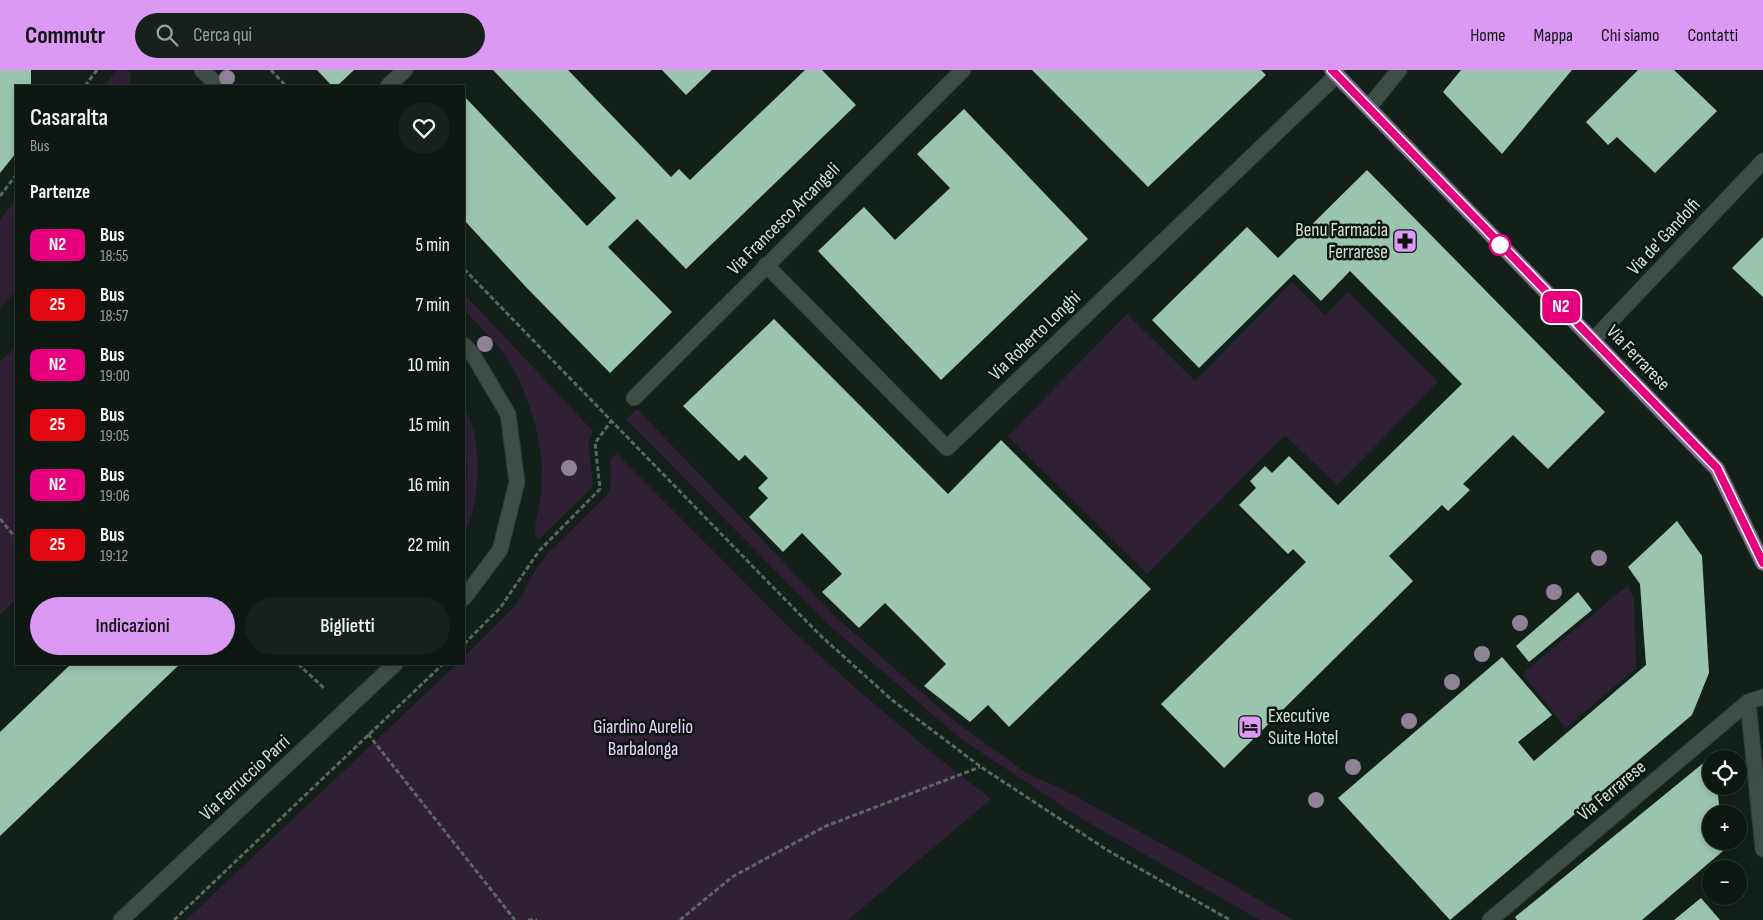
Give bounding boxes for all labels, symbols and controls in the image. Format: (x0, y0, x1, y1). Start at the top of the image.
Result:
search box (135, 13, 485, 58)
text: Commutr (25, 21, 105, 50)
icon: search (153, 21, 181, 49)
text: Cerca qui (193, 24, 252, 47)
text: Home (1470, 25, 1506, 46)
text: Mappa (1534, 25, 1573, 46)
text: Chi siamo (1601, 25, 1659, 46)
text: Contatti (1687, 25, 1738, 46)
button: heart (398, 102, 450, 154)
text: Casaralta (30, 103, 108, 132)
text: Bus (30, 137, 50, 156)
street label: Via Francesco Arcangeli (723, 158, 845, 280)
text: Partenze (30, 181, 90, 204)
street label: Via de' Gandolfi (1623, 194, 1705, 280)
place label: Benu Farmacia Ferrarese (1295, 219, 1388, 264)
text: Bus (100, 224, 125, 247)
pharmacy icon: Benu Farmacia Ferrarese (1392, 228, 1418, 254)
text: N2 (49, 234, 66, 255)
text: 5 min (415, 234, 450, 257)
unlabelled marker (1489, 234, 1511, 256)
text: 18:55 (100, 247, 128, 266)
text: Bus (100, 284, 125, 307)
street label: Via Roberto Longhi (984, 286, 1086, 386)
line badge: N2 (1538, 291, 1584, 323)
text: 25 (50, 294, 65, 315)
text: 7 min (416, 294, 450, 317)
text: N2 (1552, 296, 1570, 317)
text: 18:57 (100, 307, 128, 326)
street label: Via Ferrarese (1601, 320, 1675, 396)
text: Bus (100, 344, 125, 367)
text: N2 (49, 354, 66, 375)
text: 10 min (408, 354, 450, 377)
text: 19:00 (100, 367, 130, 386)
text: Bus (100, 404, 125, 427)
text: 25 (50, 414, 65, 435)
text: 15 min (409, 414, 450, 437)
text: 19:05 (100, 427, 129, 446)
text: Bus (100, 464, 125, 487)
text: N2 (49, 474, 66, 495)
text: 16 min (408, 474, 450, 497)
text: 19:06 (100, 487, 130, 506)
text: Bus (100, 524, 125, 547)
text: 25 (50, 534, 65, 555)
text: 22 min (407, 534, 450, 557)
text: 19:12 (100, 547, 128, 566)
button: Indicazioni (30, 597, 235, 655)
button: Biglietti (245, 597, 450, 655)
place label: Executive Suite Hotel (1268, 705, 1338, 750)
hotel icon: Executive Suite Hotel (1237, 714, 1263, 740)
park label: Giardino Aurelio Barbalonga (593, 716, 693, 761)
street label: Via Ferruccio Parri (195, 730, 295, 826)
map controls (1702, 750, 1747, 905)
button: locate (1702, 750, 1747, 795)
street label: Via Ferrarese (1573, 756, 1651, 826)
button: + (1702, 805, 1747, 850)
button: − (1702, 860, 1747, 905)

